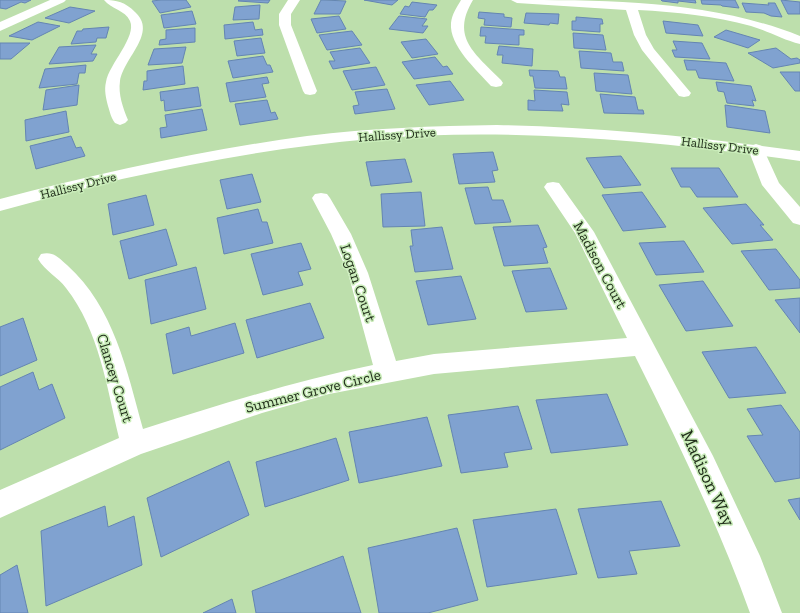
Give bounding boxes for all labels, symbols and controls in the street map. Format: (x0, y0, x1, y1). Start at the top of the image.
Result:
street label: Hallissy Drive (358, 124, 436, 145)
street label: Hallissy Drive (680, 133, 759, 158)
street label: Hallissy Drive (39, 169, 118, 202)
street label: Madison Court (569, 218, 631, 312)
street label: Logan Court (336, 242, 380, 325)
street label: Clancey Court (93, 332, 137, 425)
street label: Summer Grove Circle (243, 365, 383, 417)
street label: Madison Way (676, 426, 740, 530)

